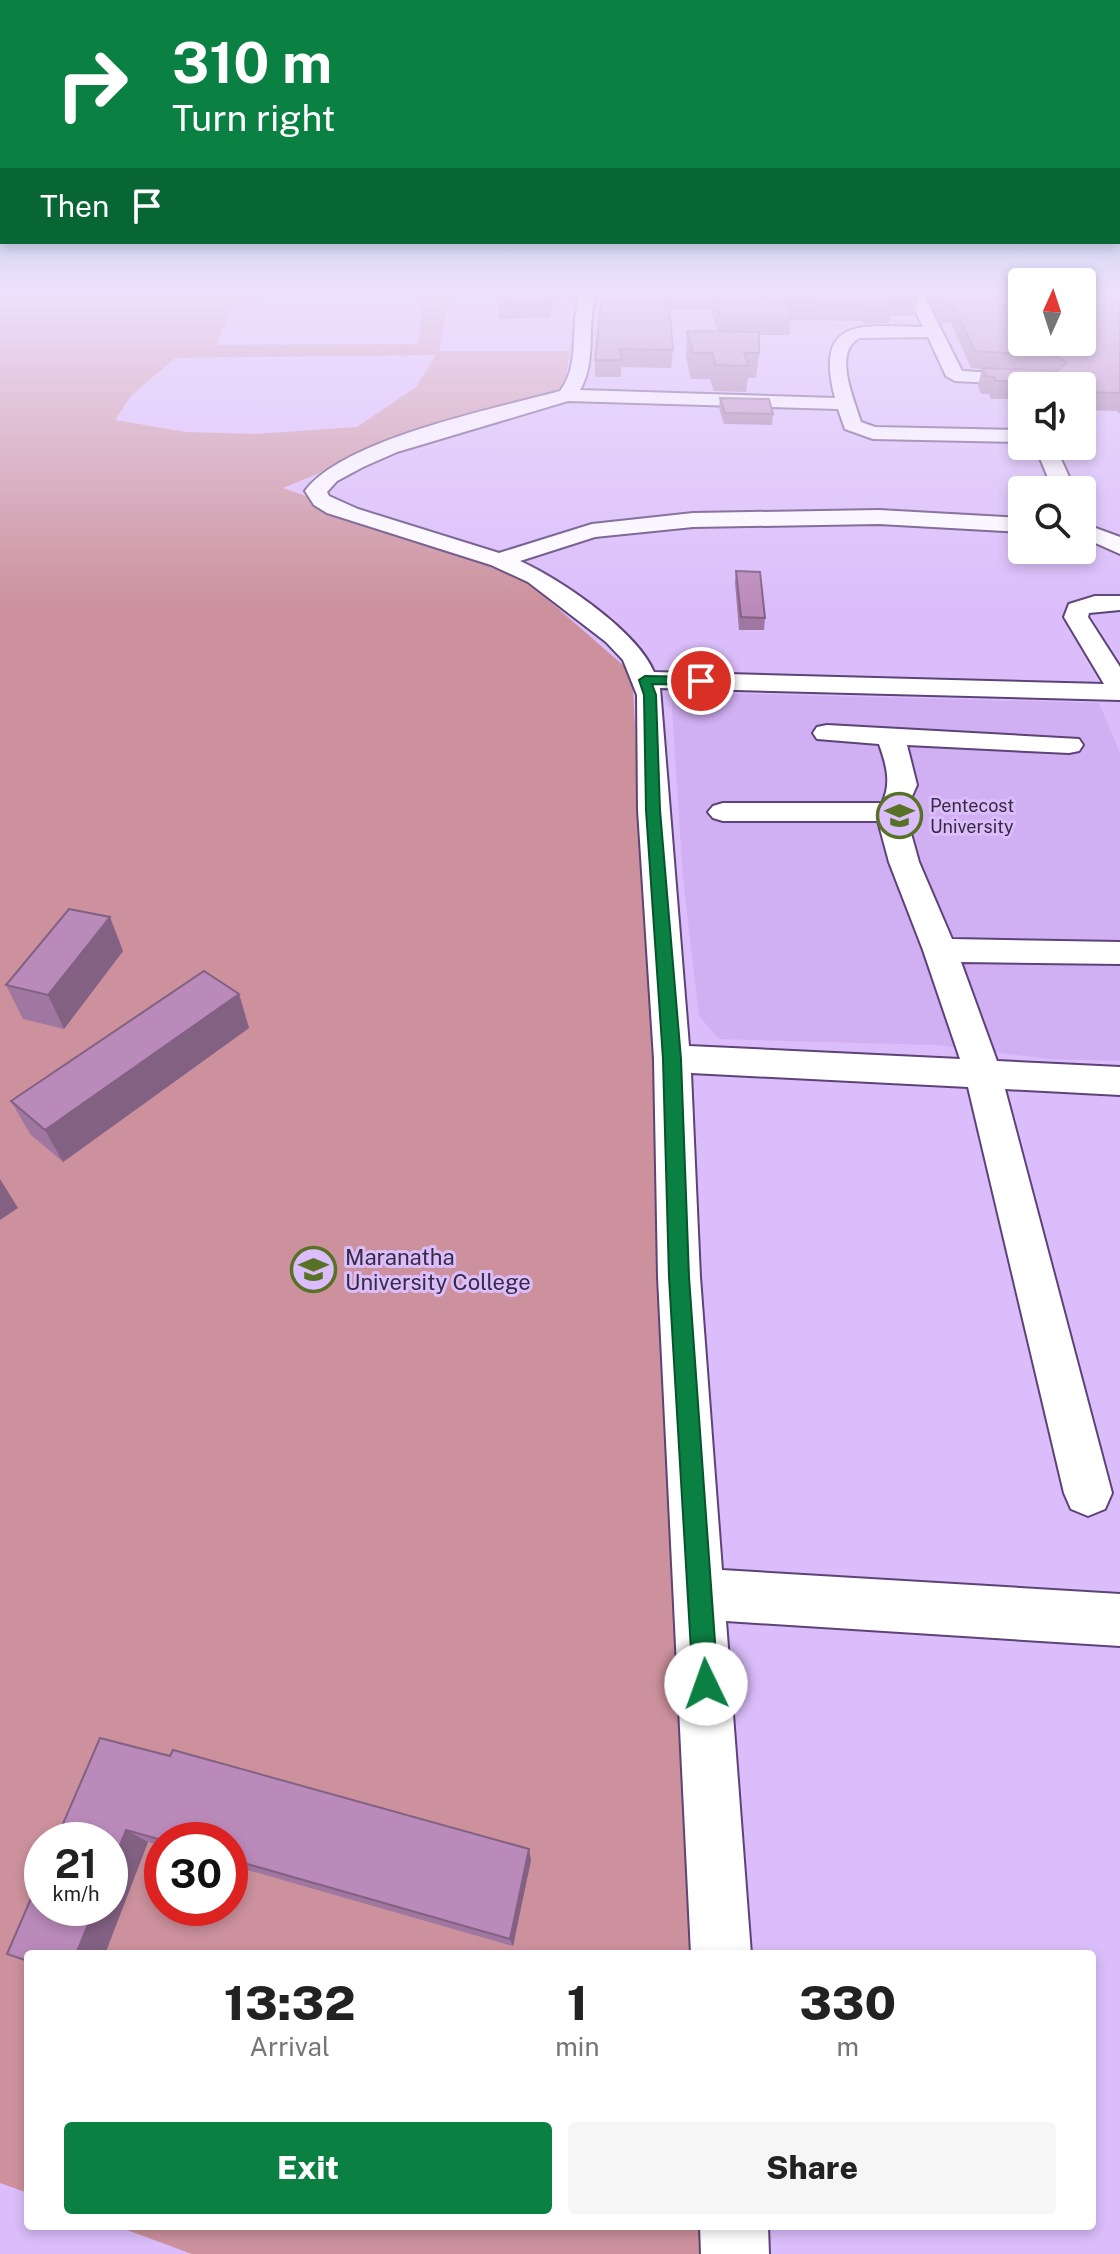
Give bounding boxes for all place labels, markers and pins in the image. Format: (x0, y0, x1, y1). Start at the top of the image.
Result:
pin (667, 647, 735, 715)
school or university icon: Pentecost University (875, 791, 923, 839)
place label: Pentecost University (930, 795, 1014, 837)
place label: Maranatha University College (345, 1244, 531, 1295)
school or university icon: Maranatha University College (290, 1246, 338, 1294)

